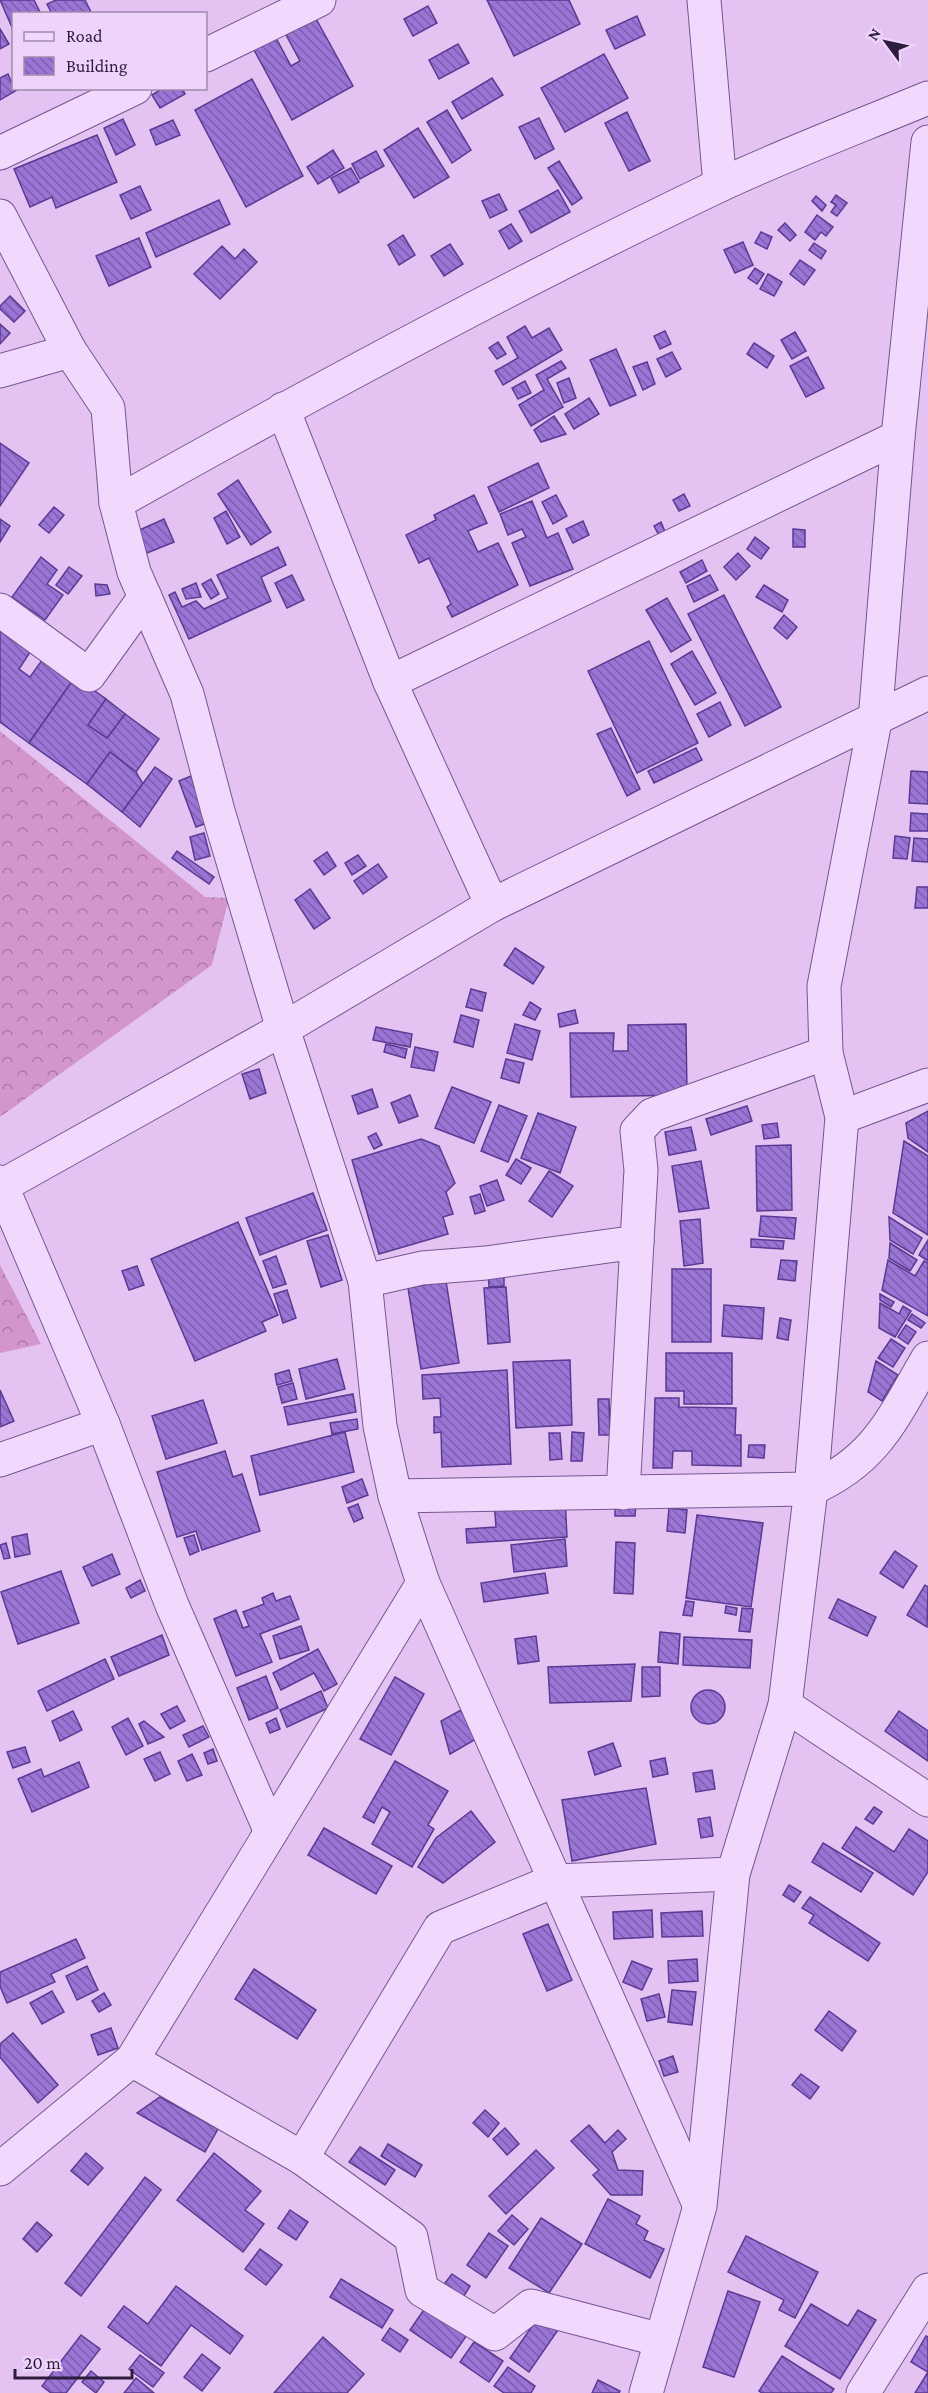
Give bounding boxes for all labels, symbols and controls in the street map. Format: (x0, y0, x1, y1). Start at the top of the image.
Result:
legend (12, 12, 207, 90)
north arrow (856, 12, 916, 72)
text: N (864, 25, 884, 43)
text: Road (66, 26, 103, 46)
text: Building (66, 56, 128, 76)
scale bar (15, 2342, 132, 2380)
text: 20 m (24, 2353, 61, 2373)

